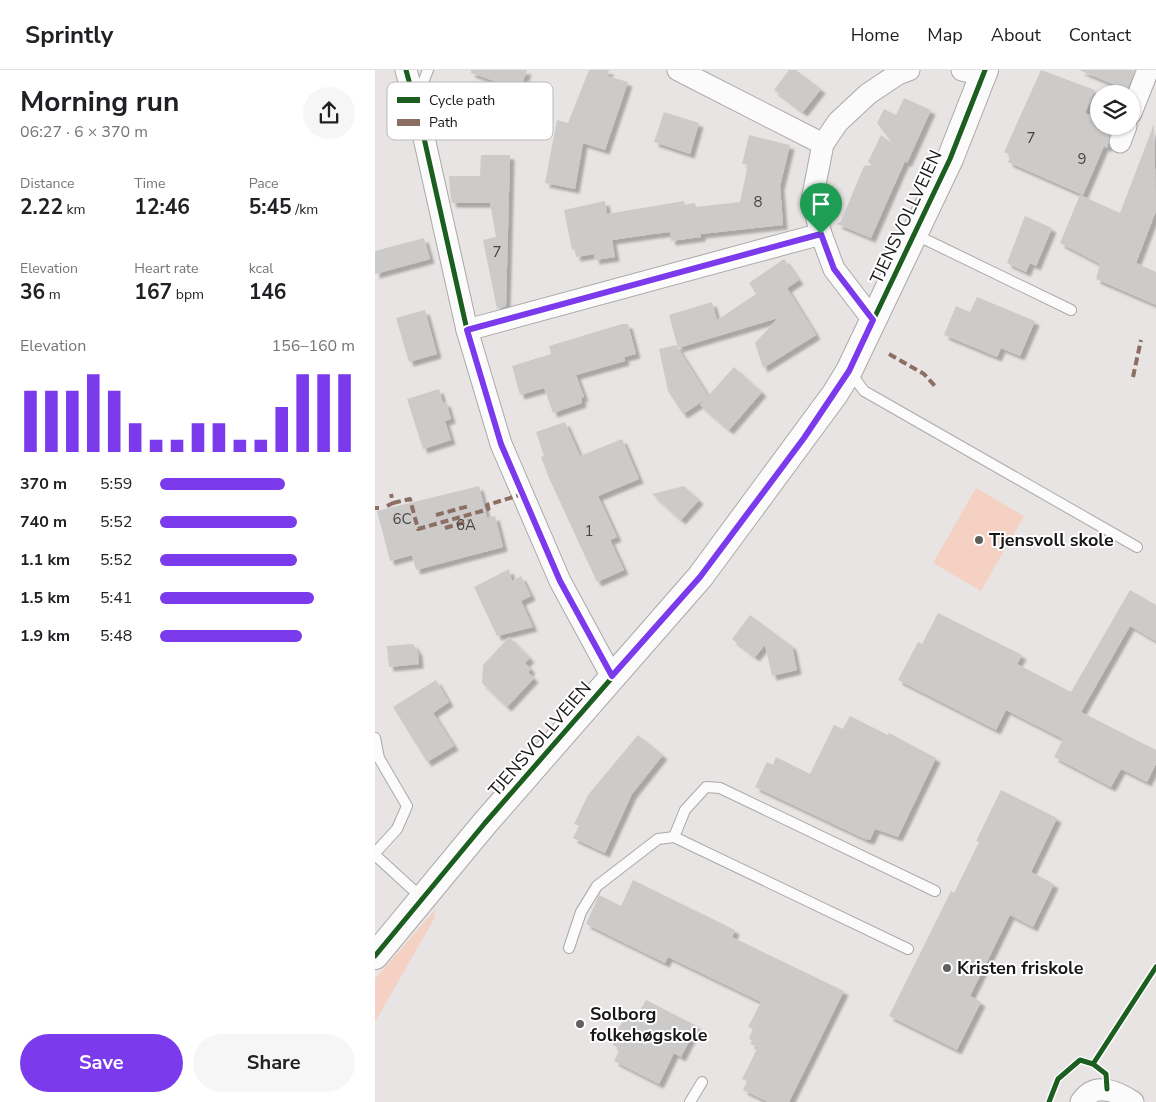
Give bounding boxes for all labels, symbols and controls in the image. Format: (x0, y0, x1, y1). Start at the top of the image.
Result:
text: Sprintly (25, 19, 113, 51)
text: Home (851, 23, 899, 47)
text: Map (927, 23, 963, 47)
text: About (991, 23, 1041, 47)
text: Contact (1069, 23, 1131, 47)
legend (387, 82, 553, 140)
text: Morning run (20, 83, 179, 121)
map controls (1090, 85, 1140, 135)
button: layers (1090, 85, 1140, 135)
button: share (303, 87, 355, 139)
text: Cycle path (429, 91, 495, 110)
text: Path (429, 113, 458, 132)
text: 06:27 · 6 × 370 m (20, 121, 148, 143)
house number: 7 (1026, 128, 1036, 148)
street label: TJENSVOLLVEIEN (864, 146, 948, 288)
house number: 9 (1077, 149, 1087, 169)
text: Distance (20, 174, 74, 193)
text: Time (134, 174, 165, 193)
text: Pace (249, 174, 278, 193)
pin (800, 183, 842, 234)
icon: arrive (807, 190, 835, 218)
house number: 8 (753, 192, 763, 212)
text: 2.22 (20, 193, 63, 221)
text: 12:46 (134, 193, 190, 221)
text: 5:45 (249, 193, 292, 221)
text: km (63, 200, 86, 219)
text: /km (292, 200, 318, 219)
house number: 7 (492, 242, 502, 262)
text: Elevation (20, 259, 78, 278)
text: Heart rate (134, 259, 198, 278)
text: kcal (249, 259, 273, 278)
text: 36 (20, 278, 45, 306)
text: 167 (134, 278, 172, 306)
text: 146 (249, 278, 286, 306)
text: m (45, 285, 61, 304)
text: bpm (172, 285, 204, 304)
text: Elevation (20, 335, 86, 357)
text: 156–160 m (272, 335, 355, 357)
text: 370 m (20, 473, 67, 495)
text: 5:59 (100, 473, 132, 495)
house number: 6C (392, 509, 412, 529)
text: 740 m (20, 511, 67, 533)
text: 5:52 (100, 511, 132, 533)
house number: 6A (456, 515, 476, 535)
house number: 1 (584, 521, 594, 541)
place label: Tjensvoll skole (989, 528, 1114, 552)
marker: Tjensvoll skole (973, 534, 985, 546)
text: 1.1 km (20, 549, 70, 571)
text: 5:52 (100, 549, 132, 571)
text: 1.5 km (20, 587, 70, 609)
text: 5:41 (100, 587, 132, 609)
text: 1.9 km (20, 625, 70, 647)
text: 5:48 (100, 625, 132, 647)
street label: TJENSVOLLVEIEN (483, 676, 597, 802)
place label: Kristen friskole (957, 956, 1084, 980)
marker: Kristen friskole (941, 962, 953, 974)
place label: Solborg folkehøgskole (590, 1002, 708, 1047)
marker: Solborg folkehøgskole (574, 1018, 586, 1030)
button: Save (20, 1034, 183, 1092)
button: Share (193, 1034, 355, 1092)

